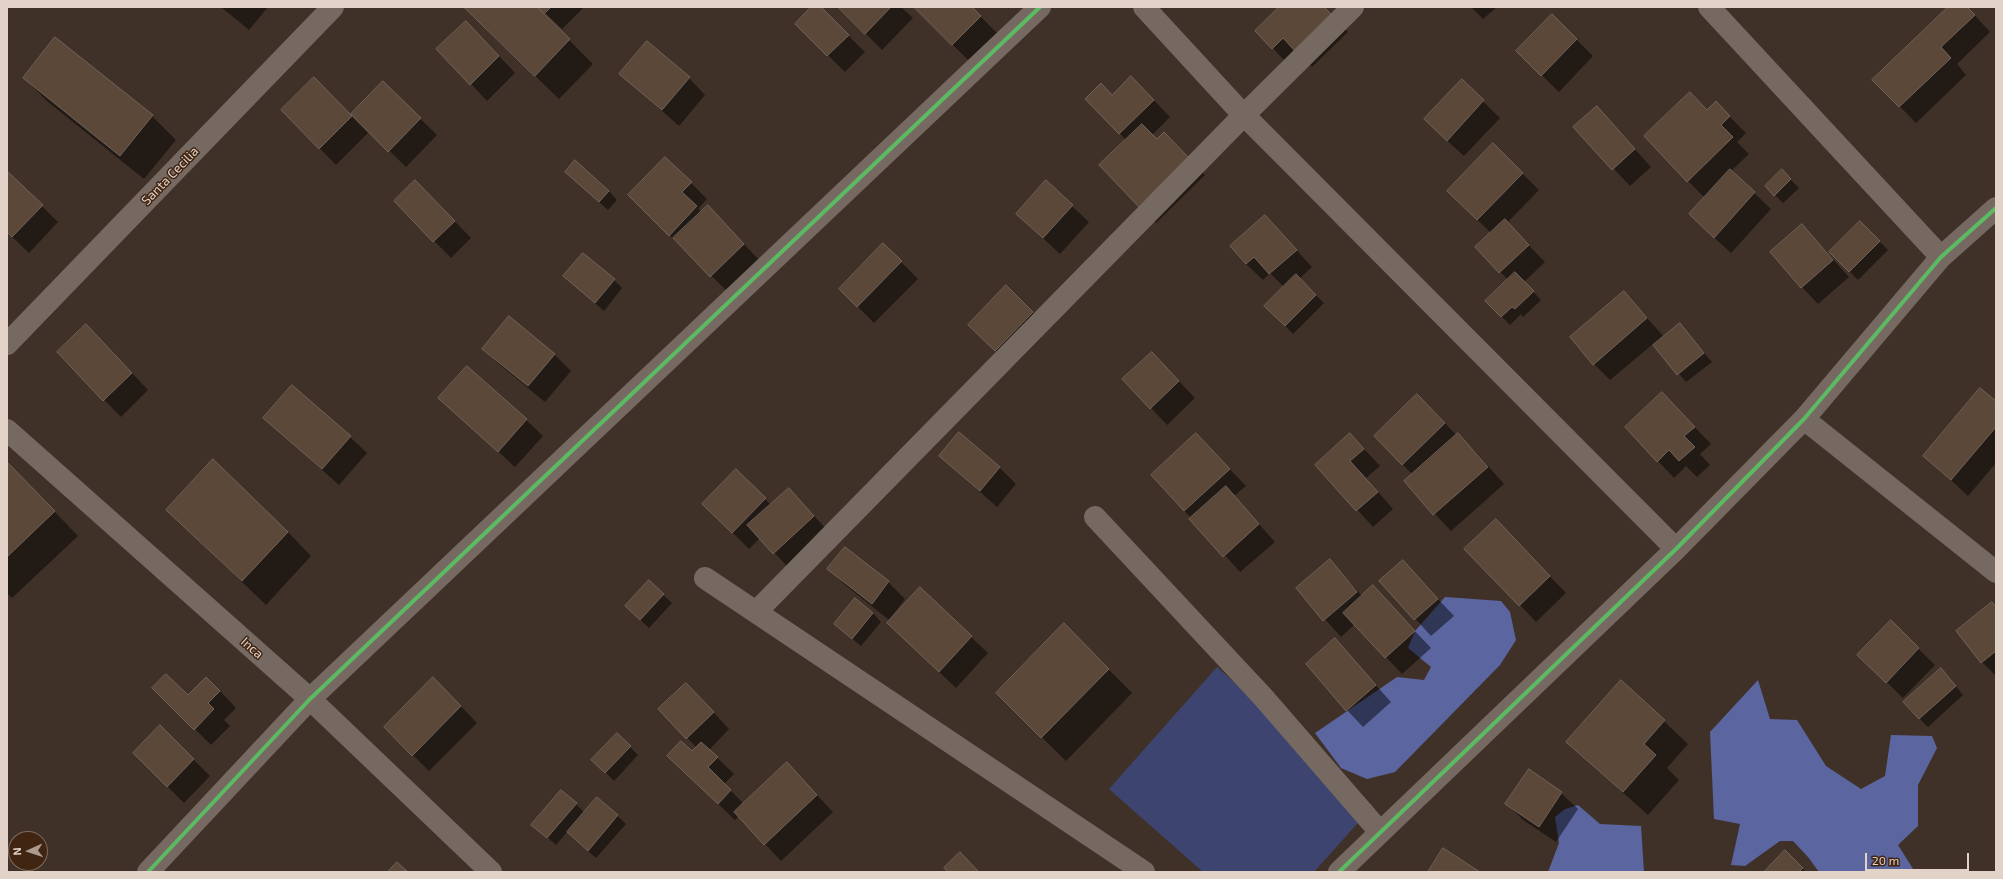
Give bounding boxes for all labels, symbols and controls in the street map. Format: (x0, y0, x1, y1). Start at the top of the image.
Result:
street label: Santa Cecilia (138, 144, 202, 208)
street label: Inca (238, 634, 266, 662)
north arrow (8, 831, 48, 871)
scale bar (1867, 845, 1971, 871)
text: N (10, 847, 23, 856)
text: 20 m (1872, 853, 1899, 867)

